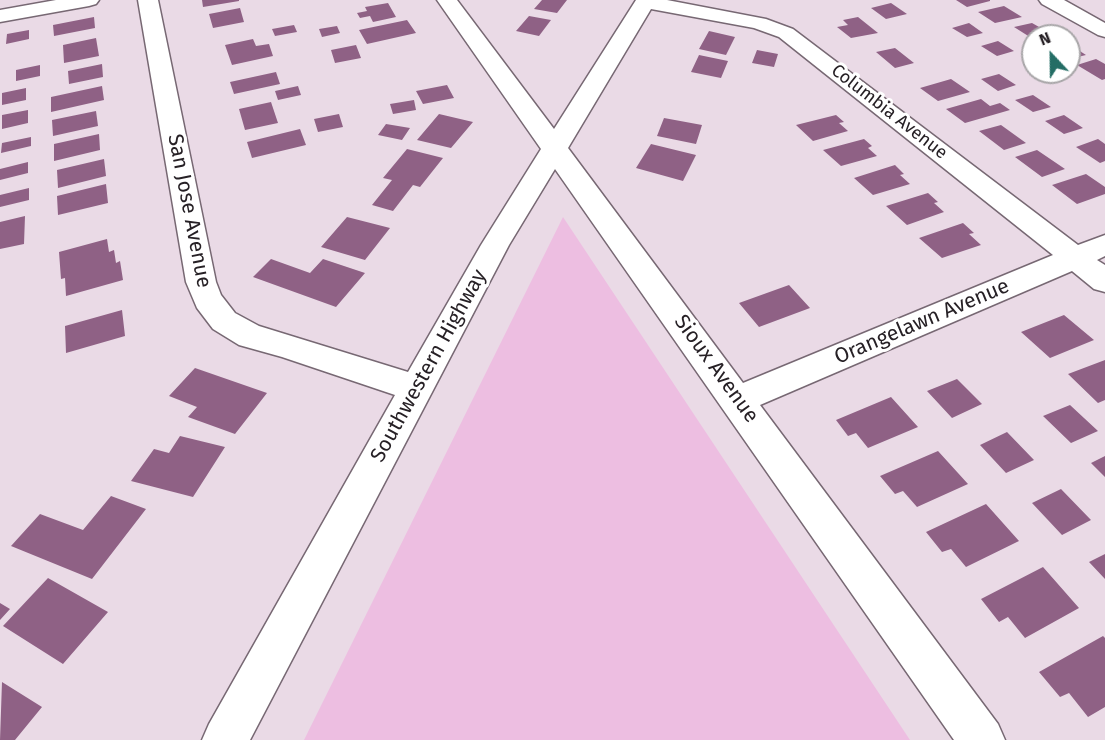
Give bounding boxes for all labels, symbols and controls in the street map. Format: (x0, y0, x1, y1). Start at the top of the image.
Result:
north arrow (1021, 24, 1081, 84)
text: N (1036, 28, 1053, 49)
street label: Columbia Avenue (827, 60, 951, 164)
street label: San Jose Avenue (162, 132, 216, 290)
street label: Southwestern Highway (366, 265, 492, 467)
street label: Orangelawn Avenue (831, 274, 1013, 370)
street label: Sioux Avenue (668, 310, 764, 428)

